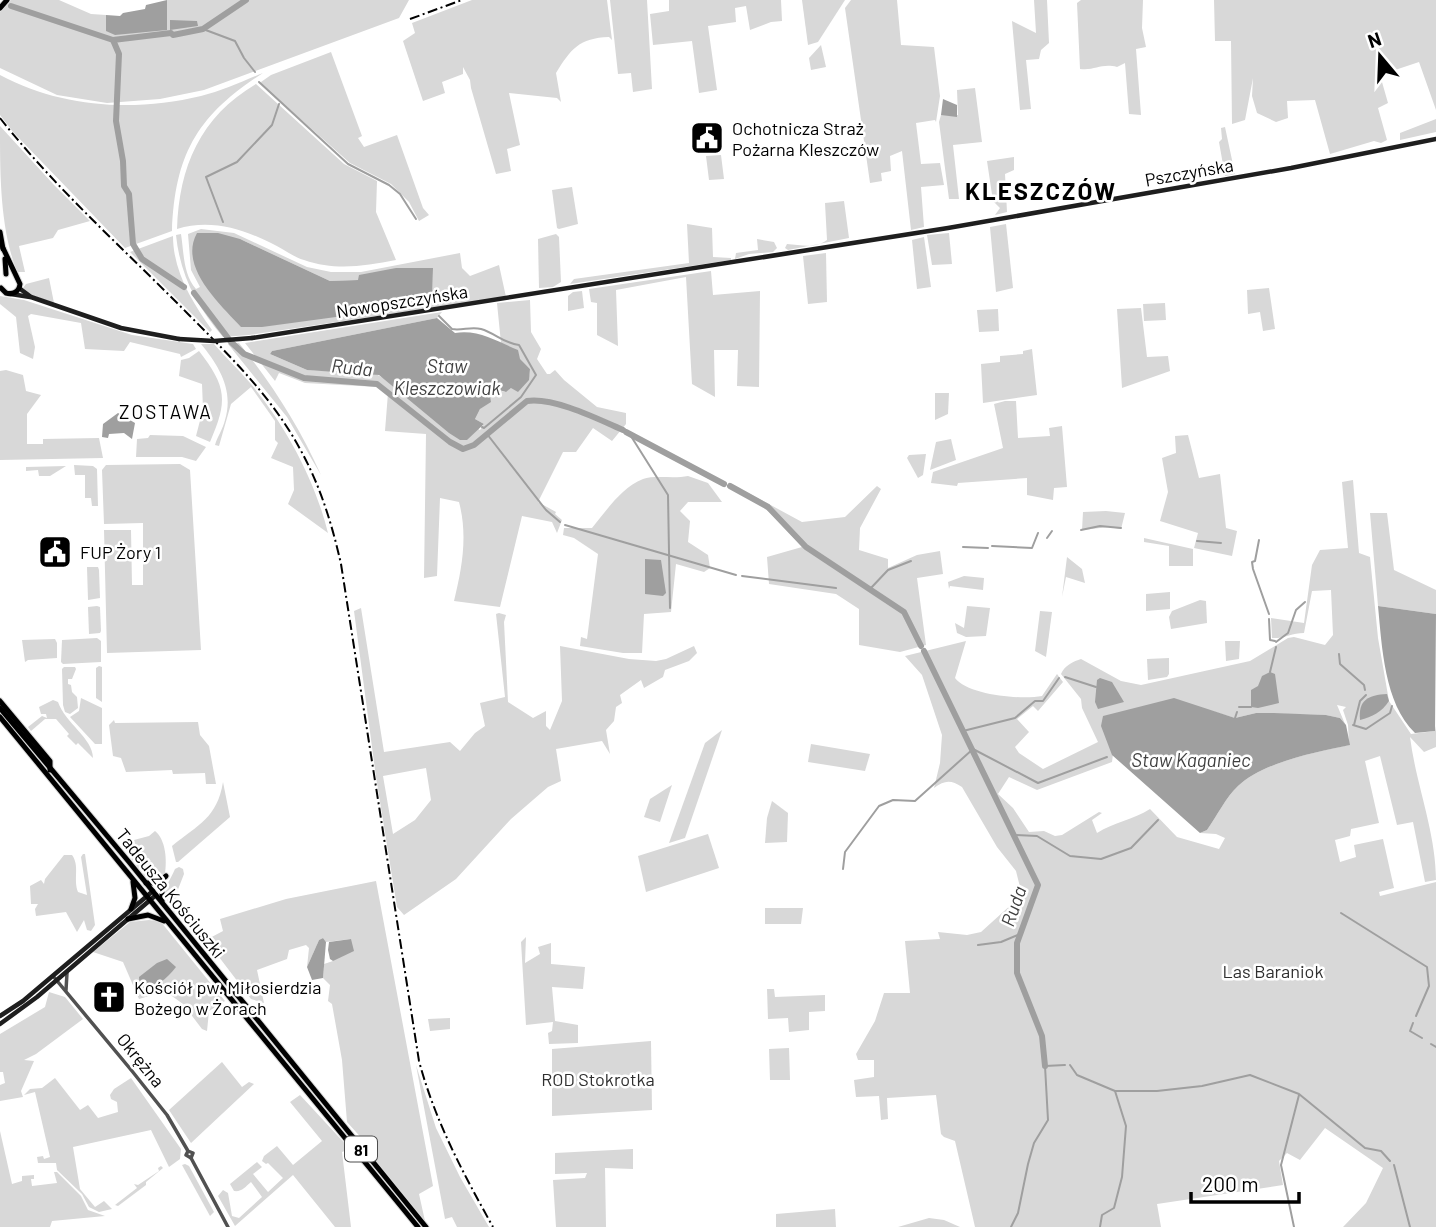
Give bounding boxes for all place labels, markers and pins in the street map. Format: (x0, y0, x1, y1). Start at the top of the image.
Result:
place label: Ochotnicza Straż Pożarna Kleszczów (732, 117, 879, 160)
public building icon: Ochotnicza Straż Pożarna Kleszczów (688, 119, 726, 157)
public building icon: FUP Żory 1 (36, 533, 74, 571)
place label: FUP Żory 1 (80, 541, 161, 563)
place label: Kościół pw. Miłosierdzia Bożego w Żorach (134, 976, 322, 1019)
church icon: Kościół pw. Miłosierdzia Bożego w Żorach (90, 978, 128, 1016)

